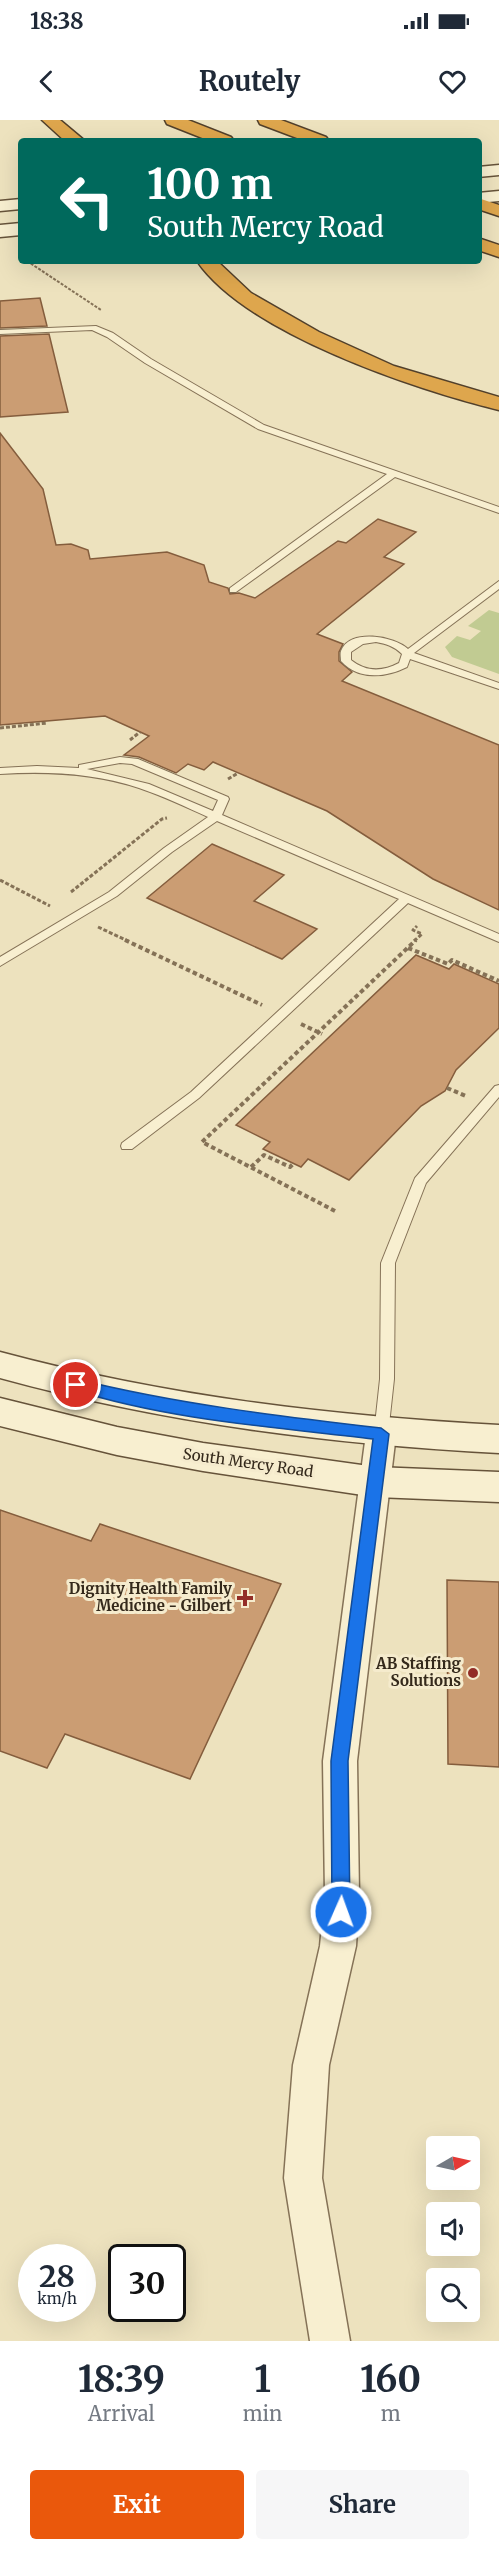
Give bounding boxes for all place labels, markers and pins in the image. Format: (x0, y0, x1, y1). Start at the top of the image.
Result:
pin (50, 1359, 101, 1410)
place label: Dignity Health Family Medicine - Gilbert (69, 1579, 232, 1615)
marker: Dignity Health Family Medicine - Gilbert (236, 1589, 254, 1607)
place label: AB Staffing Solutions (375, 1654, 462, 1690)
marker: AB Staffing Solutions (466, 1666, 480, 1680)

